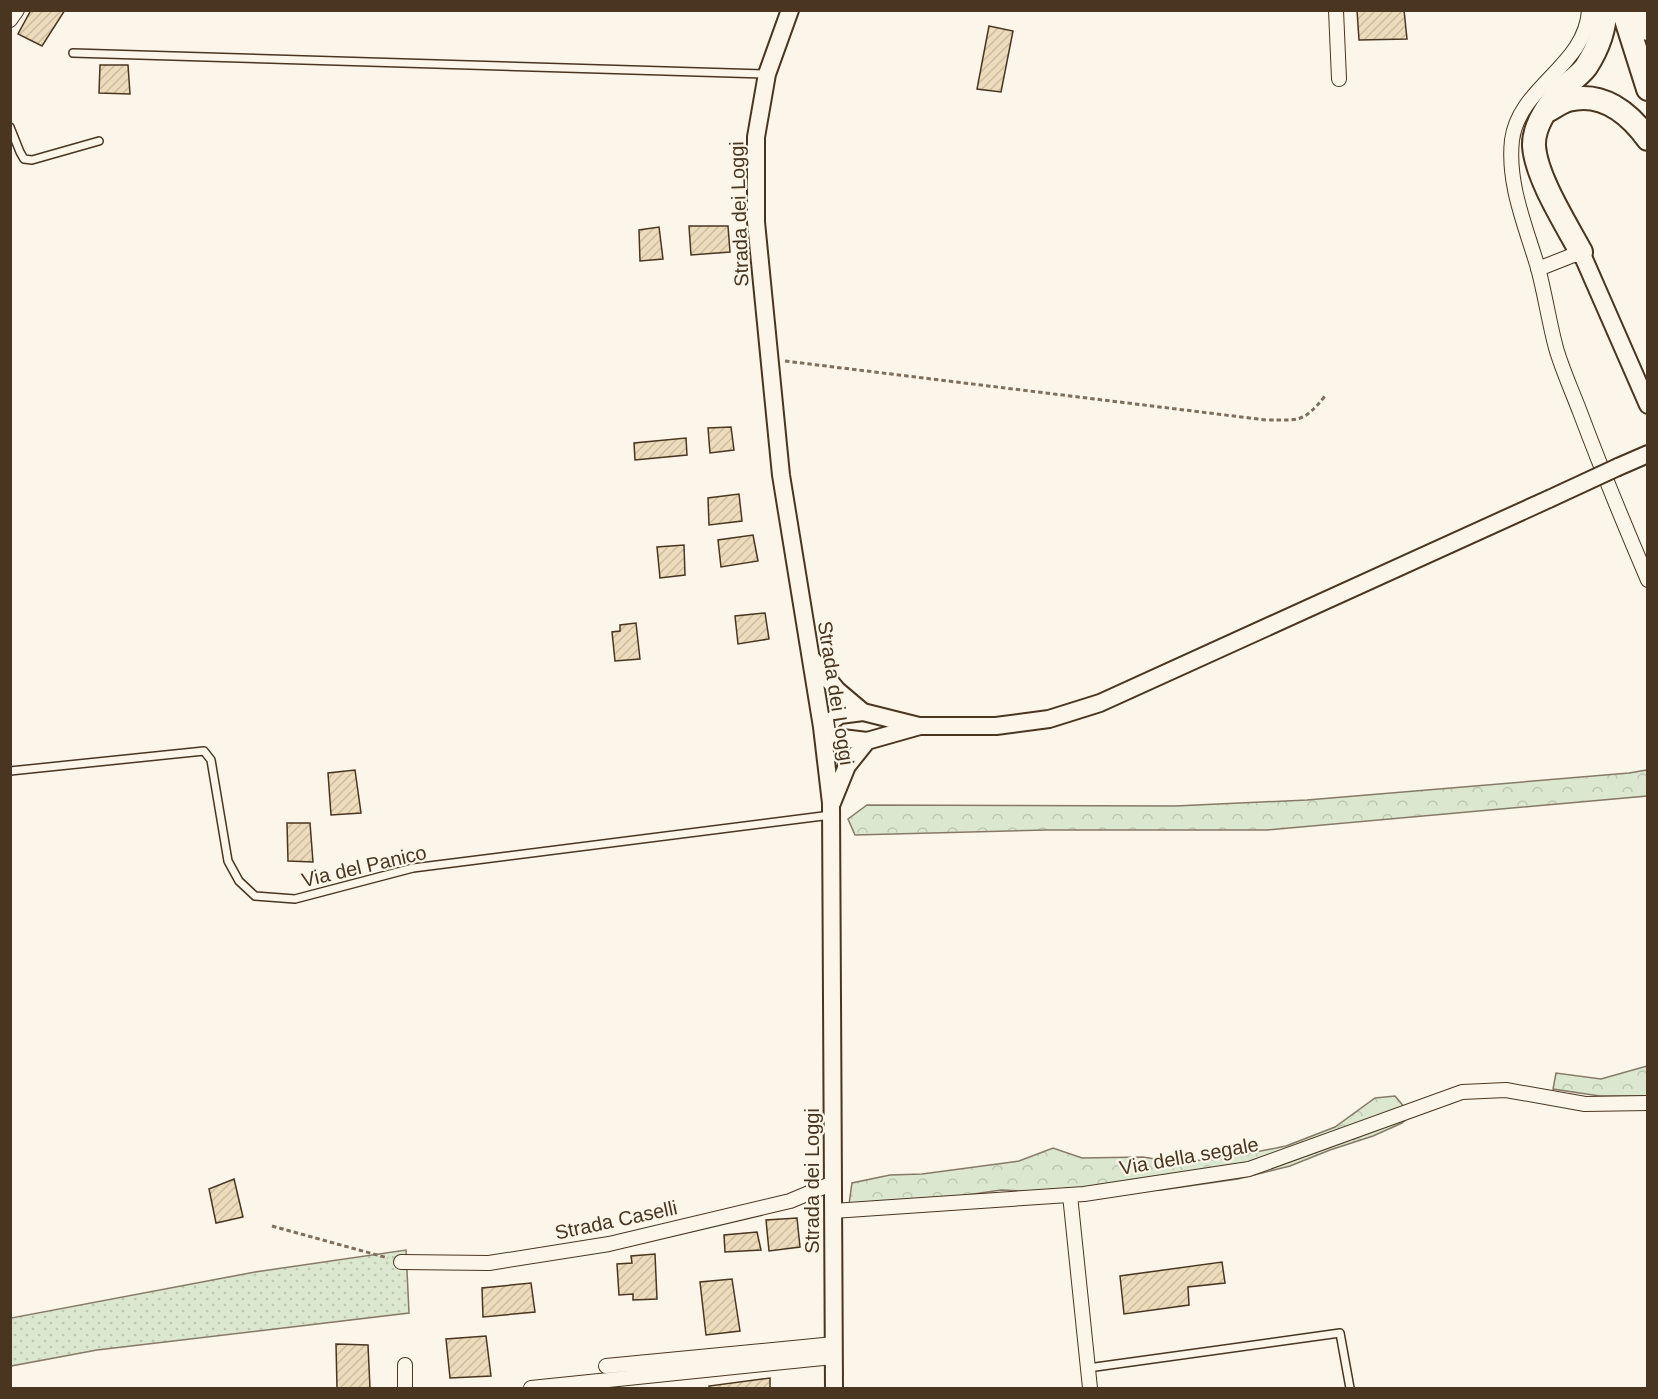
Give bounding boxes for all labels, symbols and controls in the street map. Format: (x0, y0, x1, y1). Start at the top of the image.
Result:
street label: Strada dei Loggi (725, 141, 753, 287)
street label: Strada dei Loggi (814, 619, 858, 767)
street label: Via del Panico (299, 841, 429, 891)
street label: Strada dei Loggi (801, 1108, 823, 1254)
street label: Via della segale (1118, 1133, 1260, 1179)
street label: Strada Caselli (553, 1196, 679, 1244)

